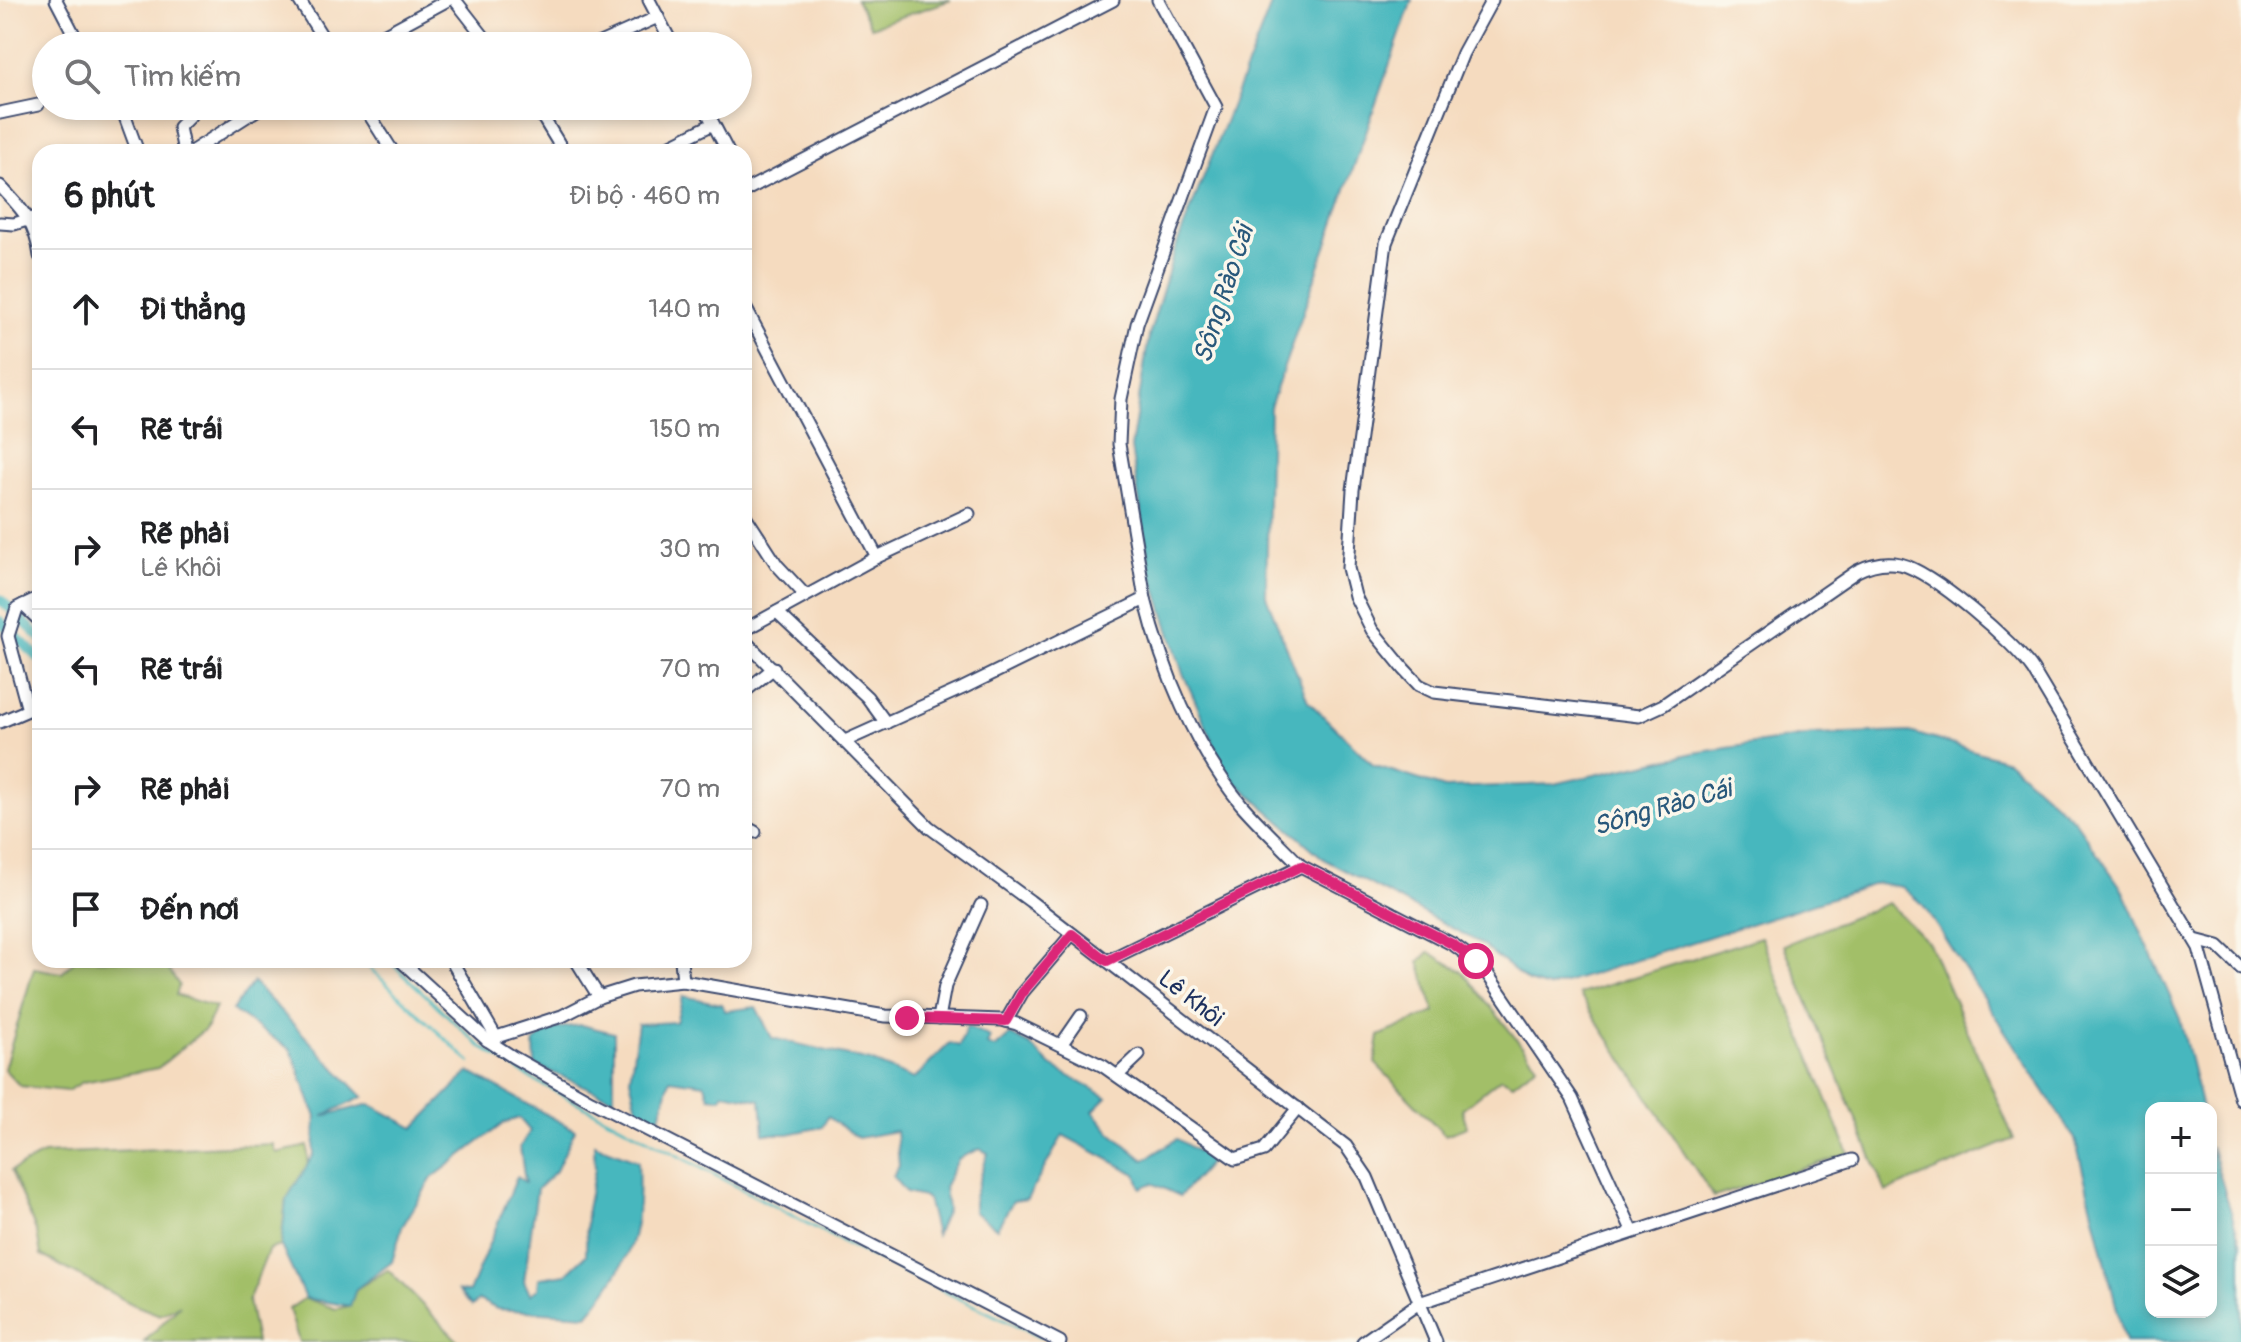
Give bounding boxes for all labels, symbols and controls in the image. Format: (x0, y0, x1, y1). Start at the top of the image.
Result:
search box (32, 32, 752, 120)
icon: search (60, 54, 104, 98)
text: Tìm kiếm (124, 58, 241, 95)
text: 6 phút (64, 175, 154, 218)
text: Đi bộ · 460 m (569, 180, 720, 212)
water label: Sông Rào Cái (1187, 218, 1262, 367)
icon: ahead (64, 287, 108, 331)
text: Đi thẳng (140, 291, 246, 328)
text: 140 m (648, 293, 720, 325)
icon: left (64, 407, 108, 451)
text: Rẽ trái (140, 411, 222, 448)
text: 150 m (649, 413, 720, 445)
text: Rẽ phải (140, 515, 229, 552)
icon: right (64, 527, 108, 571)
text: 30 m (659, 533, 720, 565)
text: Lê Khôi (140, 552, 221, 584)
icon: left (64, 647, 108, 691)
text: Rẽ trái (140, 651, 222, 688)
text: 70 m (660, 653, 720, 685)
icon: right (64, 767, 108, 811)
text: Rẽ phải (140, 771, 229, 808)
water label: Sông Rào Cái (1590, 772, 1739, 843)
text: 70 m (660, 773, 720, 805)
icon: arrive (64, 887, 108, 931)
text: Đến nơi (140, 891, 238, 928)
route start (1458, 943, 1494, 979)
street label: Lê Khôi (1152, 964, 1229, 1033)
route end (889, 1000, 925, 1036)
map controls (2145, 1102, 2217, 1318)
button: + (2145, 1102, 2217, 1174)
button: − (2145, 1174, 2217, 1246)
button: layers (2145, 1246, 2217, 1318)

